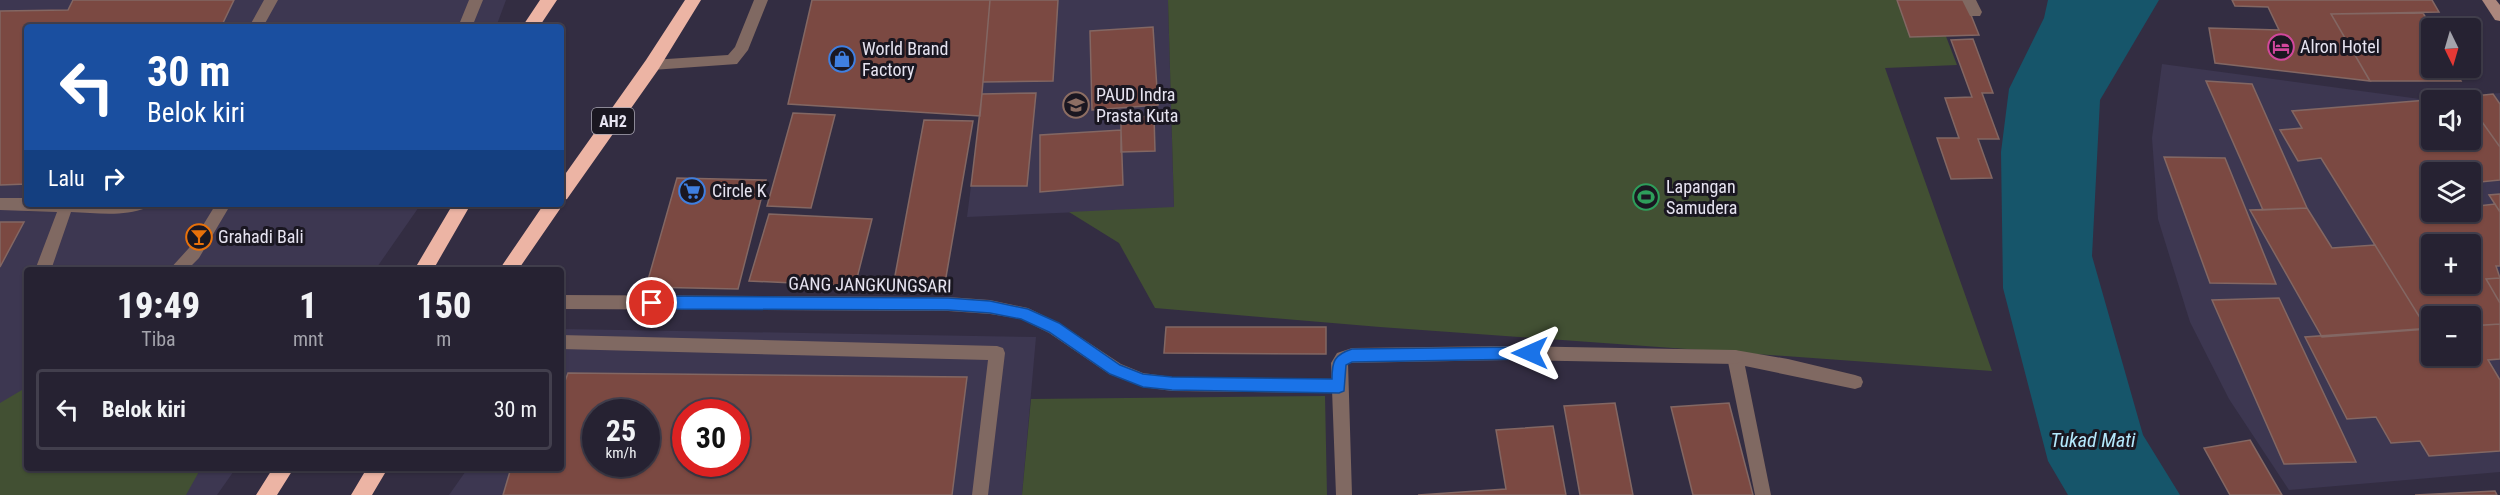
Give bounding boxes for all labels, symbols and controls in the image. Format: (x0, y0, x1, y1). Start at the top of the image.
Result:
north arrow (2421, 18, 2481, 78)
map controls (2421, 18, 2481, 366)
hotel icon: Alron Hotel (2266, 32, 2296, 62)
place label: Alron Hotel (2300, 36, 2380, 57)
place label: World Brand Factory (862, 38, 948, 80)
shop icon: World Brand Factory (827, 44, 857, 74)
text: 30 m (147, 47, 230, 96)
icon: left (48, 48, 126, 126)
place label: PAUD Indra Prasta Kuta (1096, 84, 1178, 126)
school or university icon: PAUD Indra Prasta Kuta (1061, 90, 1091, 120)
button: sound (2421, 90, 2481, 150)
text: Belok kiri (147, 97, 245, 129)
road number: AH2 (592, 108, 634, 134)
icon: right (97, 162, 130, 195)
button: layers (2421, 162, 2481, 222)
text: Lalu (48, 166, 85, 191)
supermarket icon: Circle K (677, 176, 707, 206)
place label: Lapangan Samudera (1666, 176, 1737, 218)
place label: Circle K (712, 180, 767, 201)
sports icon: Lapangan Samudera (1631, 182, 1661, 212)
bar icon: Grahadi Bali (184, 222, 214, 252)
place label: Grahadi Bali (218, 226, 304, 247)
button: + (2421, 234, 2481, 294)
street label: GANG JANGKUNGSARI (788, 273, 952, 296)
pin (626, 277, 677, 328)
text: 19:49 (117, 285, 200, 327)
text: 1 (299, 285, 317, 327)
text: 150 (416, 285, 471, 327)
icon: arrive (635, 286, 668, 319)
button: − (2421, 306, 2481, 366)
position arrow (1498, 321, 1562, 385)
text: Tiba (141, 327, 176, 351)
text: mnt (293, 327, 324, 351)
text: m (436, 327, 451, 351)
icon: left (51, 393, 84, 426)
text: Belok kiri (102, 397, 186, 422)
text: 30 m (494, 397, 537, 422)
speed limit sign: 30 (672, 399, 750, 477)
text: 25 (606, 413, 636, 448)
water label: Tukad Mati (2051, 428, 2136, 452)
text: km/h (606, 444, 636, 462)

